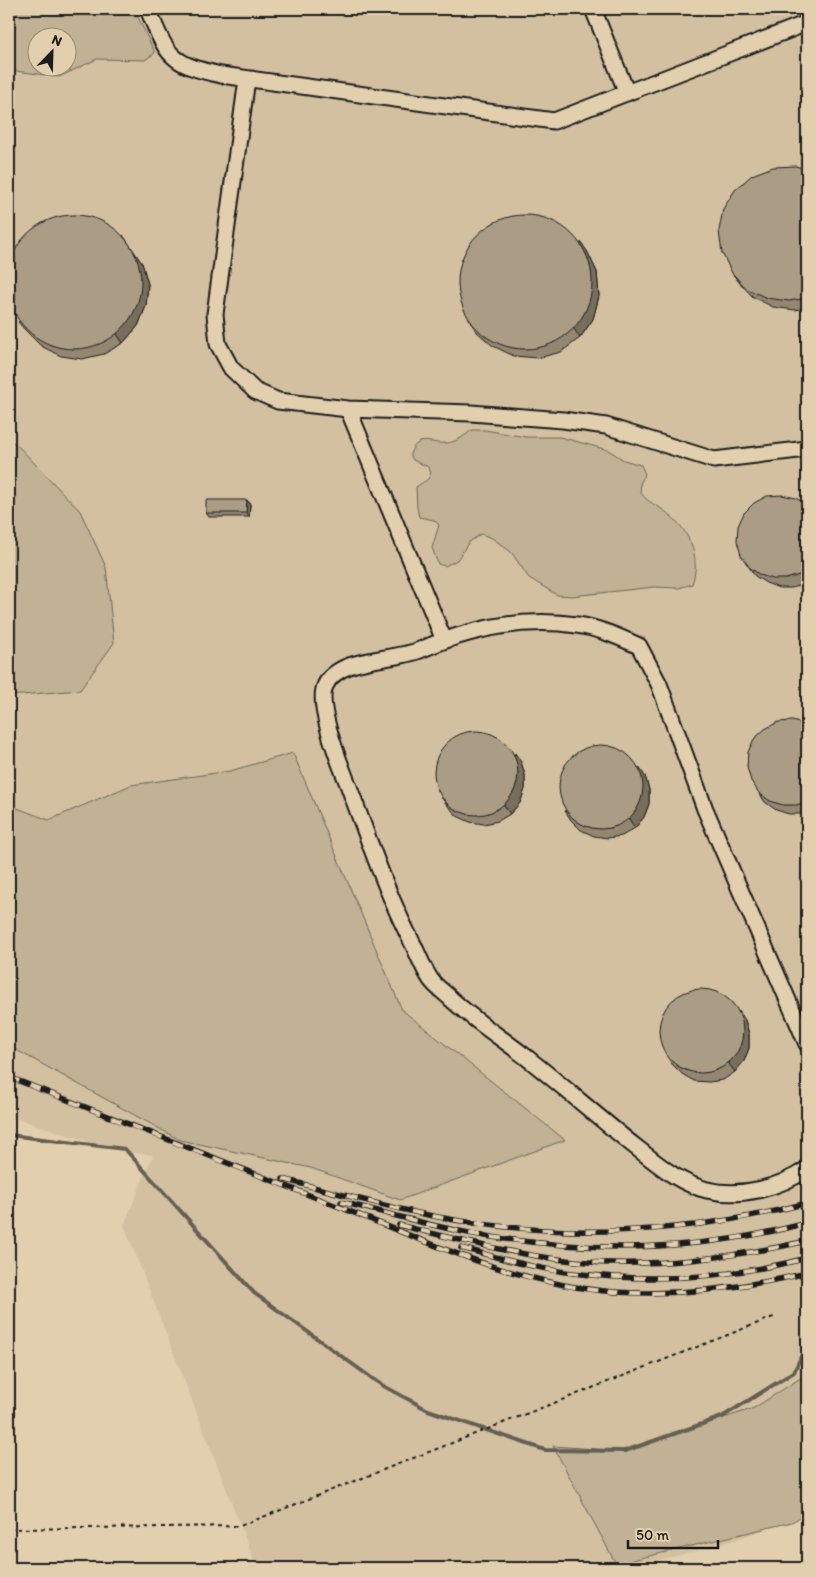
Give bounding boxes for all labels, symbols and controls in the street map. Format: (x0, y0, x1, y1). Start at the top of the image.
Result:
north arrow (28, 28, 78, 78)
text: N (49, 31, 65, 50)
scale bar (628, 1517, 718, 1549)
text: 50 m (636, 1526, 669, 1544)

